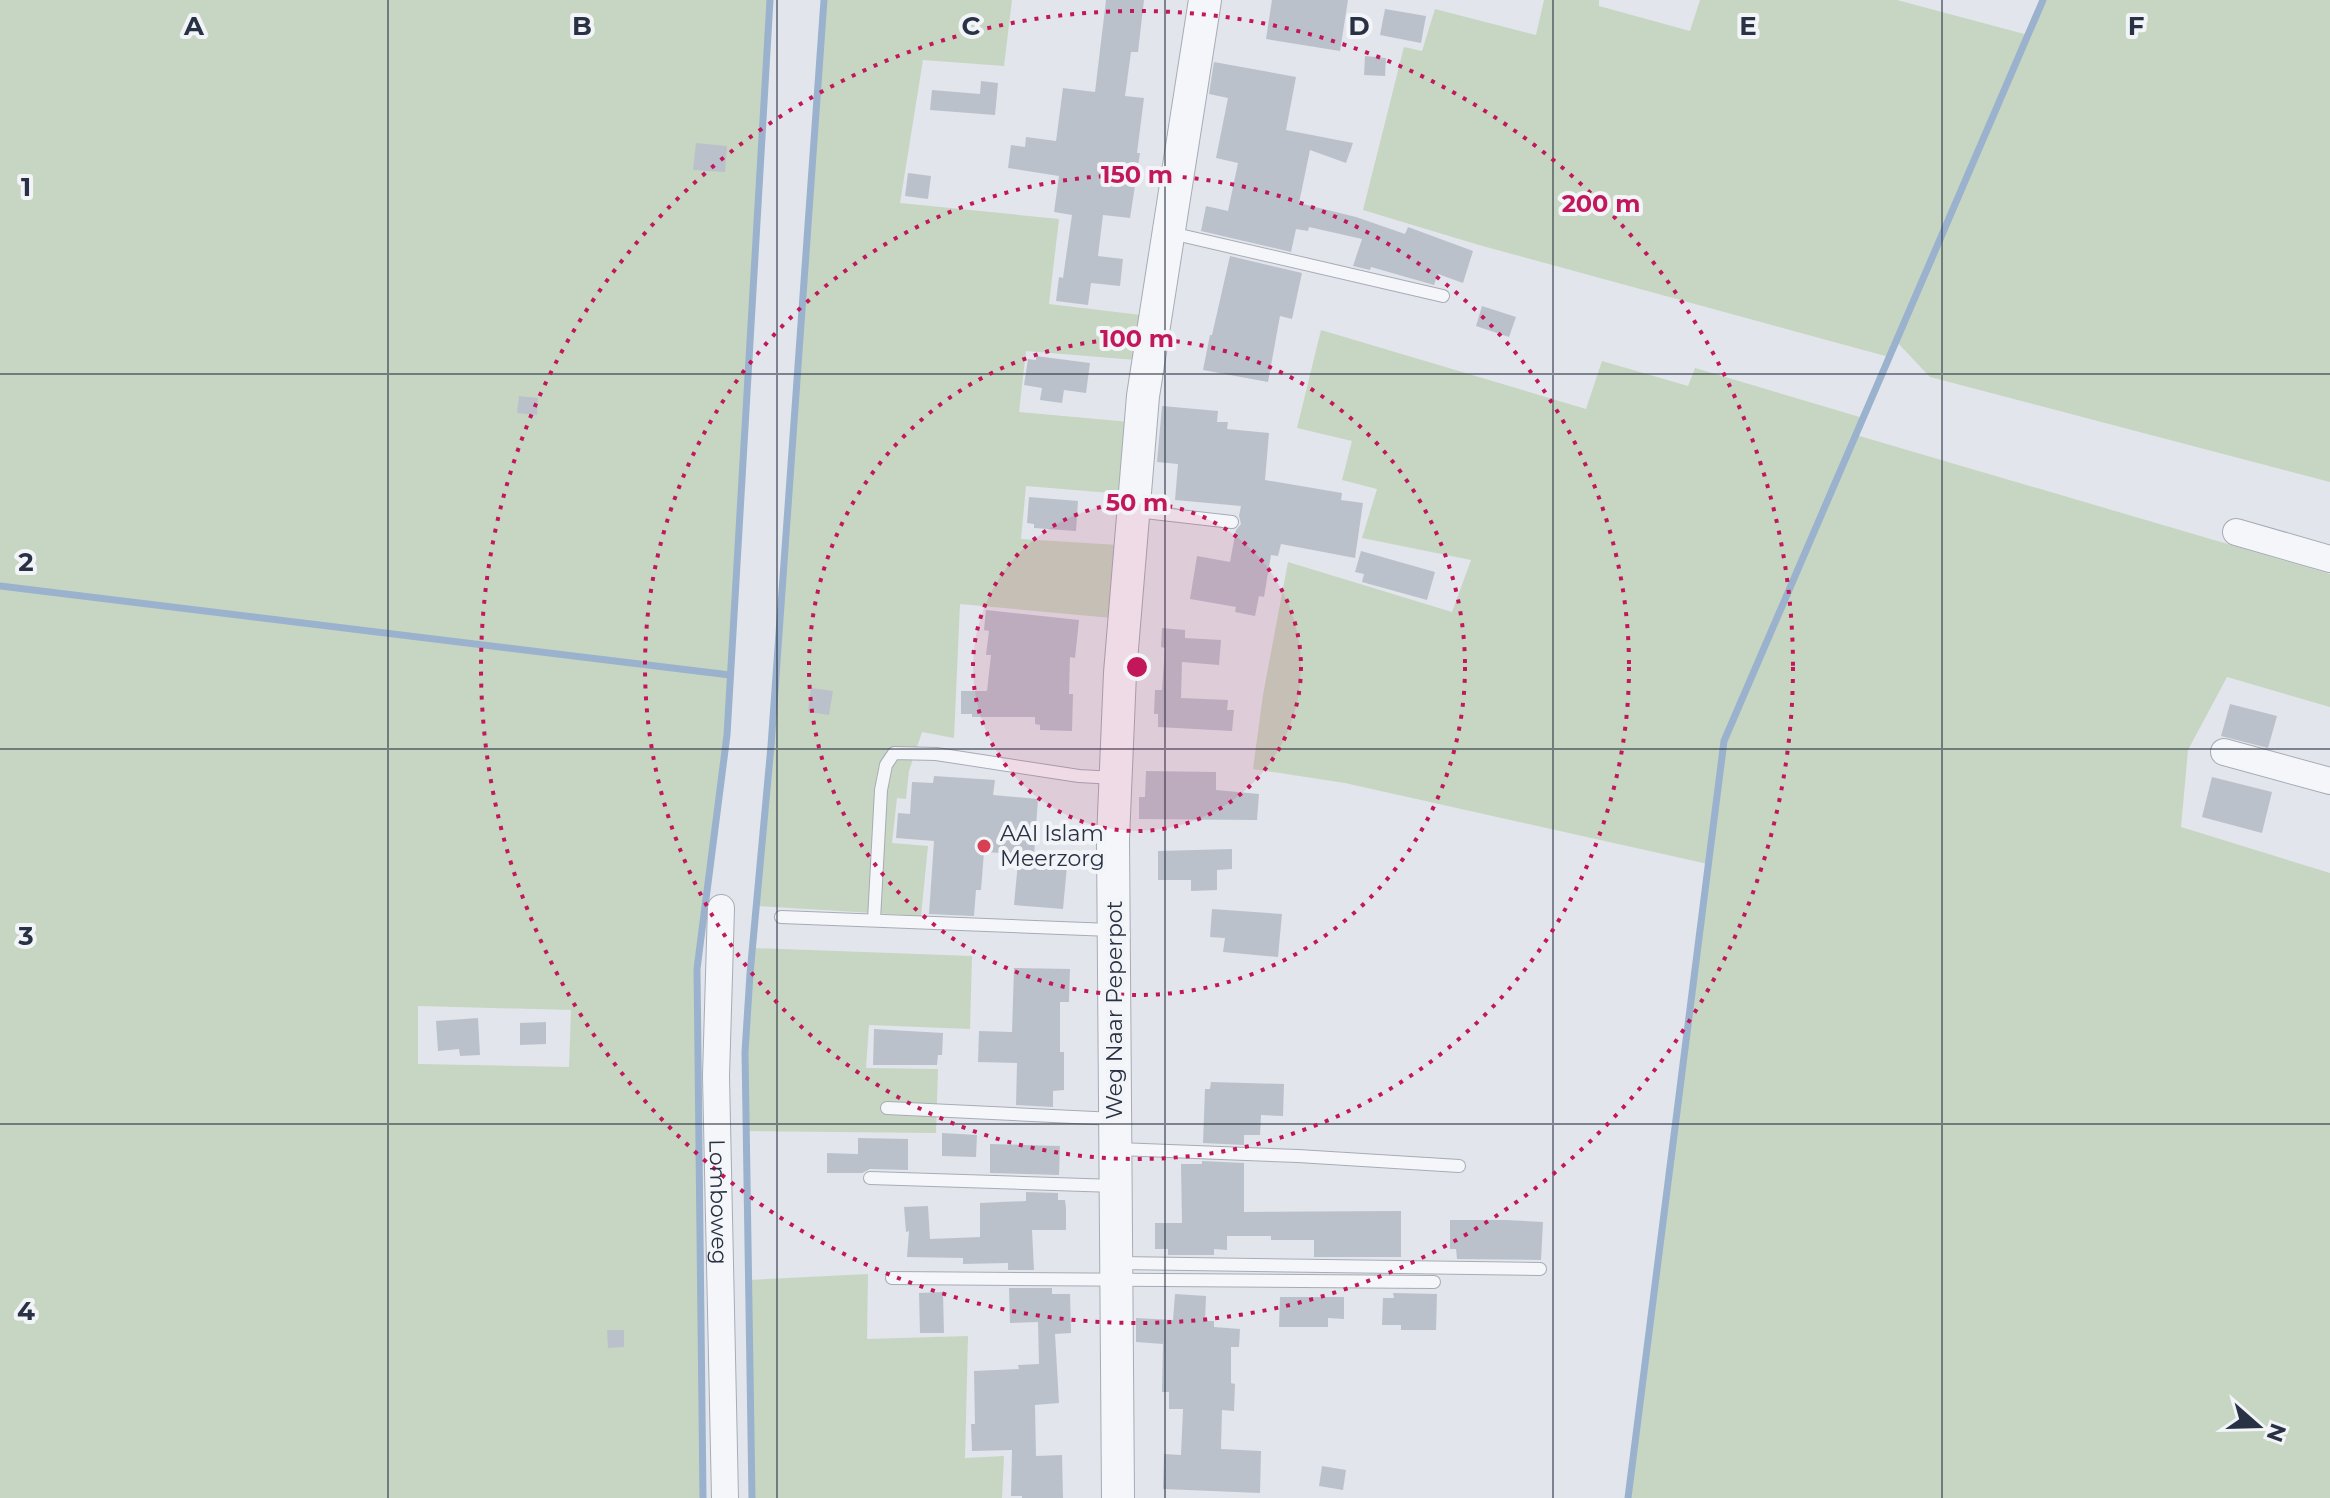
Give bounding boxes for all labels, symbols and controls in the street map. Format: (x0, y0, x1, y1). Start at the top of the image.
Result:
text: A (183, 10, 205, 42)
text: B (572, 10, 592, 42)
text: C (962, 10, 981, 42)
text: D (1348, 10, 1370, 42)
text: E (1739, 10, 1757, 42)
text: F (2128, 10, 2144, 42)
text: 150 m (1101, 160, 1173, 189)
text: 1 (21, 171, 31, 203)
text: 200 m (1562, 189, 1640, 218)
text: 100 m (1100, 324, 1174, 353)
text: 50 m (1106, 488, 1168, 517)
text: 2 (18, 546, 34, 578)
centre of rings (1123, 653, 1151, 681)
place label: AAI Islam Meerzorg (1000, 820, 1105, 872)
marker: AAI Islam Meerzorg (975, 837, 993, 855)
street label: Weg Naar Peperpot (1101, 900, 1128, 1120)
text: 3 (17, 920, 34, 952)
street label: Lomboweg (704, 1139, 734, 1265)
text: 4 (17, 1295, 35, 1327)
north arrow (2218, 1386, 2298, 1466)
text: N (2261, 1420, 2292, 1446)

